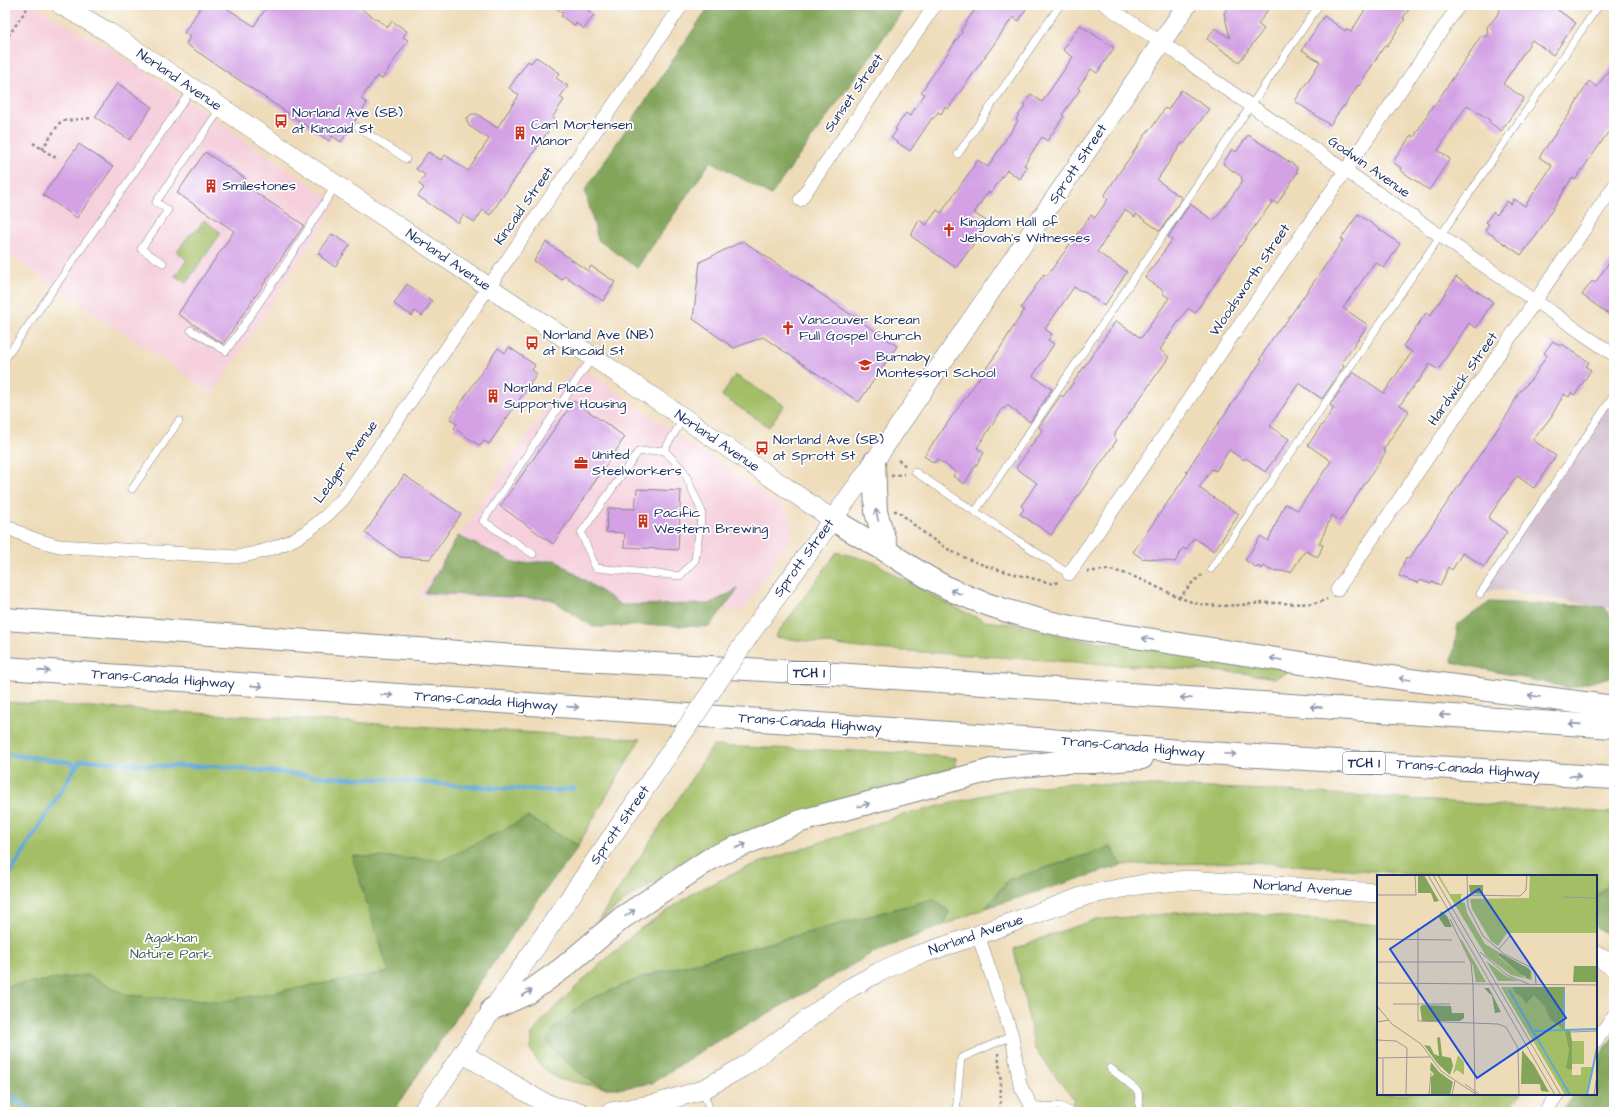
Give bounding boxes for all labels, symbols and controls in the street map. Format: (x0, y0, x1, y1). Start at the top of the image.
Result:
street label: Norland Avenue (132, 44, 226, 116)
street label: Sunset Street (819, 49, 889, 136)
place label: Norland Ave (SB) at Kincaid St (292, 103, 403, 139)
bus stop icon: Norland Ave (SB) at Kincaid St (273, 113, 289, 129)
place label: Carl Mortensen Manor (531, 115, 633, 151)
street label: Sprott Street (1044, 120, 1112, 208)
building icon: Carl Mortensen Manor (512, 125, 528, 141)
street label: Godwin Avenue (1324, 131, 1415, 203)
street label: Kincaid Street (490, 162, 559, 249)
place label: Smilestones (222, 176, 296, 196)
building icon: Smilestones (203, 178, 219, 194)
place label: Kingdom Hall of Jehovah's Witnesses (960, 212, 1090, 248)
street label: Woodsworth Street (1205, 220, 1295, 340)
church icon: Kingdom Hall of Jehovah's Witnesses (941, 222, 957, 238)
street label: Norland Avenue (401, 224, 495, 296)
place label: Vancouver Korean Full Gospel Church (799, 310, 921, 346)
church icon: Vancouver Korean Full Gospel Church (780, 320, 796, 336)
place label: Norland Ave (NB) at Kincaid St (543, 325, 654, 361)
street label: Hardwick Street (1423, 328, 1503, 430)
bus stop icon: Norland Ave (NB) at Kincaid St (524, 335, 540, 351)
place label: Burnaby Montessori School (876, 347, 996, 383)
school or university icon: Burnaby Montessori School (857, 357, 873, 373)
place label: Norland Place Supportive Housing (504, 378, 626, 414)
building icon: Norland Place Supportive Housing (485, 388, 501, 404)
street label: Norland Avenue (670, 405, 764, 477)
street label: Ledger Avenue (309, 416, 383, 508)
place label: Norland Ave (SB) at Sprott St (773, 430, 884, 466)
bus stop icon: Norland Ave (SB) at Sprott St (754, 440, 770, 456)
place label: United Steelworkers (592, 445, 682, 481)
office icon: United Steelworkers (573, 455, 589, 471)
place label: Pacific Western Brewing (654, 503, 768, 539)
one-way arrow (873, 509, 880, 522)
building icon: Pacific Western Brewing (635, 513, 651, 529)
street label: Sprott Street (769, 514, 839, 601)
one-way arrow (950, 588, 962, 595)
one-way arrow (1142, 635, 1155, 643)
one-way arrow (1270, 655, 1283, 663)
road number: TCH 1 (788, 662, 830, 684)
street label: Trans-Canada Highway (91, 664, 236, 694)
one-way arrow (37, 668, 50, 675)
one-way arrow (1399, 675, 1412, 683)
one-way arrow (250, 682, 263, 689)
street label: Trans-Canada Highway (414, 686, 559, 716)
one-way arrow (380, 691, 393, 698)
one-way arrow (1528, 692, 1541, 700)
one-way arrow (1180, 694, 1193, 701)
one-way arrow (1310, 703, 1323, 710)
one-way arrow (566, 704, 579, 711)
street label: Trans-Canada Highway (738, 708, 883, 738)
one-way arrow (1439, 712, 1452, 719)
one-way arrow (1569, 720, 1582, 727)
street label: Trans-Canada Highway (1060, 731, 1206, 763)
one-way arrow (1223, 751, 1236, 758)
road number: TCH 1 (1343, 752, 1385, 774)
street label: Trans-Canada Highway (1396, 754, 1541, 784)
one-way arrow (1568, 772, 1581, 779)
street label: Sprott Street (585, 781, 655, 869)
one-way arrow (857, 801, 870, 808)
one-way arrow (734, 842, 746, 849)
street label: Norland Avenue (1253, 875, 1353, 901)
inset map (1377, 875, 1597, 1095)
one-way arrow (624, 909, 635, 917)
street label: Norland Avenue (926, 909, 1026, 961)
park label: Agakhan Nature Park (130, 928, 212, 964)
one-way arrow (521, 988, 533, 996)

